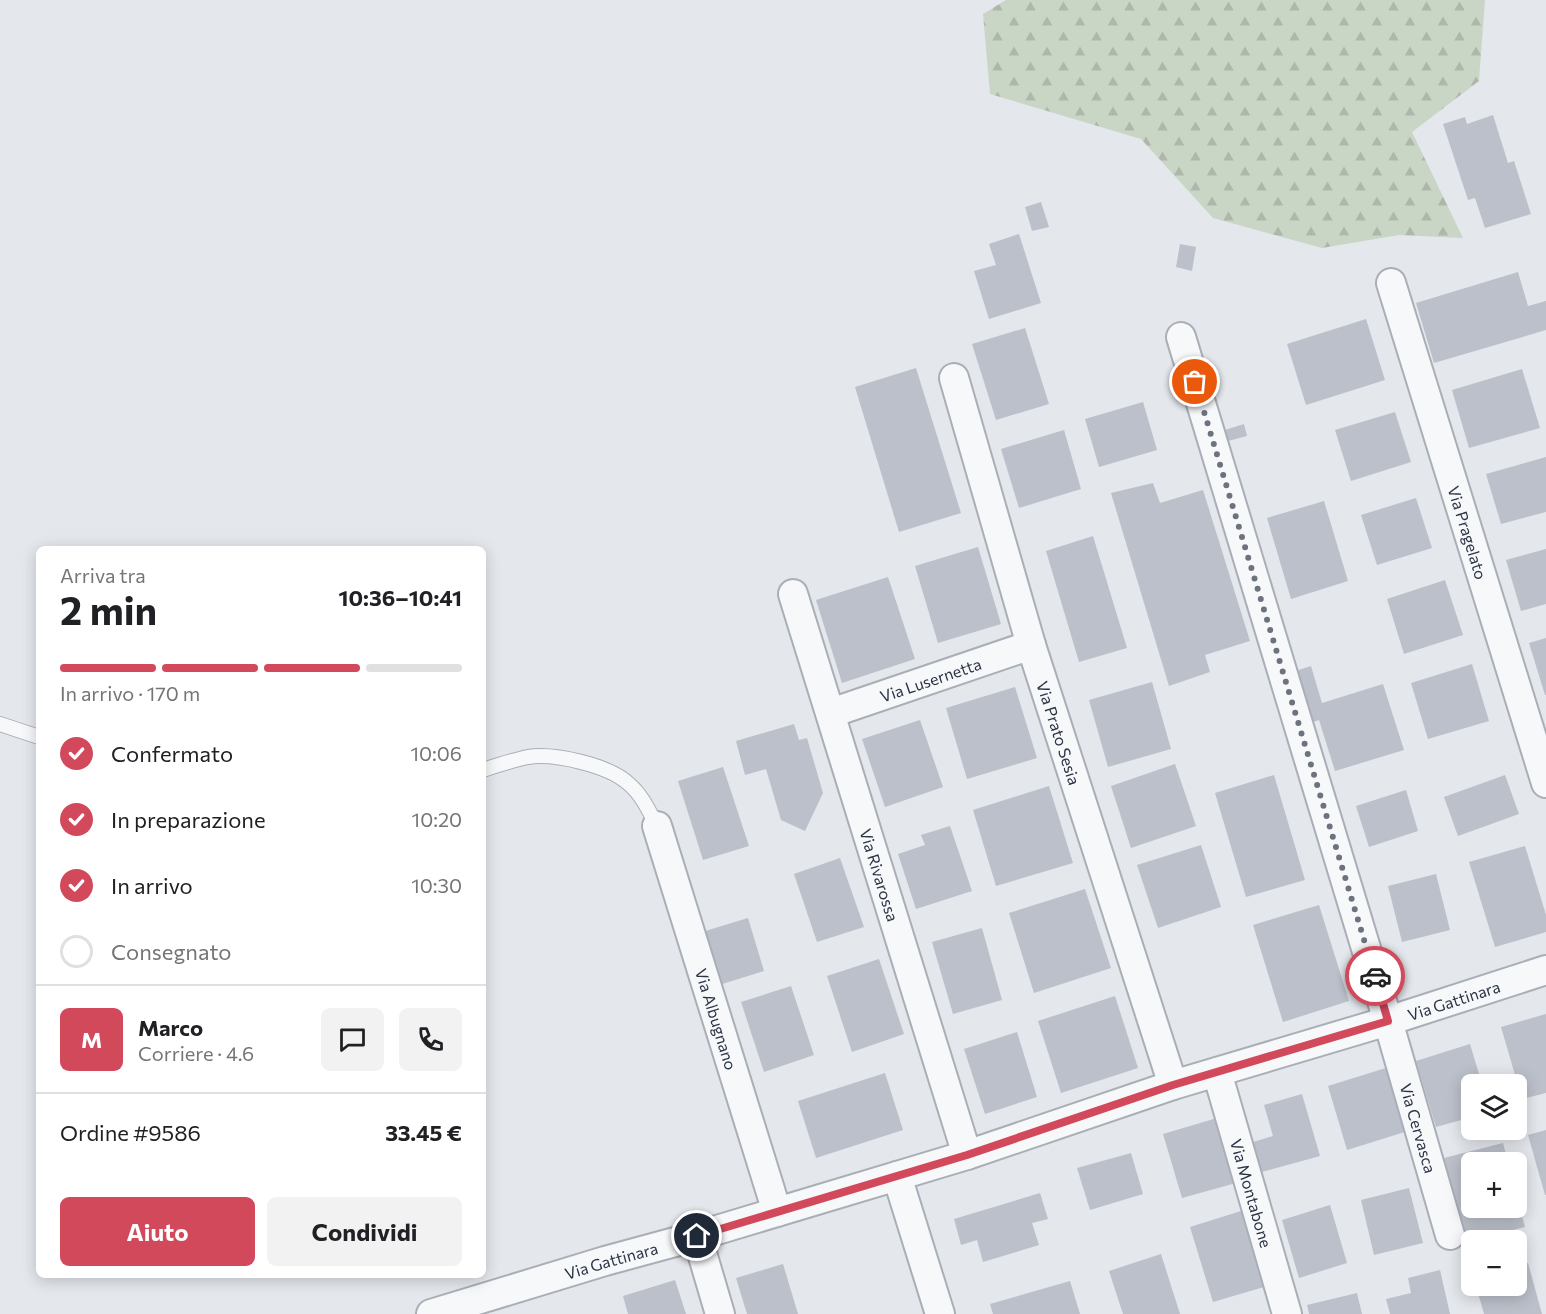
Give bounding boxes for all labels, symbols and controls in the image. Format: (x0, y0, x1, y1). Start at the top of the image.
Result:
pin (1169, 356, 1220, 407)
icon: bag (1178, 365, 1211, 398)
street label: Via Pragelato (1445, 483, 1492, 581)
text: Arriva tra (60, 563, 146, 587)
text: 10:36–10:41 (339, 584, 462, 611)
text: 2 min (60, 585, 157, 633)
street label: Via Lusernetta (877, 653, 984, 705)
street label: Via Prato Sesia (1034, 678, 1085, 787)
text: In arrivo · 170 m (60, 681, 200, 705)
icon: check (60, 737, 93, 770)
text: Confermato (111, 740, 233, 767)
text: 10:06 (410, 741, 462, 765)
icon: check (60, 803, 93, 836)
text: In preparazione (111, 806, 266, 833)
text: 10:20 (412, 807, 462, 831)
street label: Via Rivarossa (857, 826, 903, 924)
icon: check (60, 869, 93, 902)
text: In arrivo (111, 872, 193, 899)
text: 10:30 (411, 873, 462, 897)
text: Consegnato (111, 938, 231, 965)
courier (1345, 946, 1405, 1006)
icon: car (1359, 960, 1392, 993)
street label: Via Albugnano (692, 966, 742, 1072)
street label: Via Gattinara (1405, 976, 1502, 1024)
button: chat (321, 1008, 384, 1071)
button: phone (399, 1008, 462, 1071)
text: Marco (138, 1014, 203, 1041)
text: M (81, 1026, 102, 1053)
text: Corriere · 4.6 (138, 1041, 254, 1065)
map controls (1461, 1074, 1527, 1296)
button: layers (1461, 1074, 1527, 1140)
street label: Via Cervasca (1397, 1081, 1441, 1175)
text: Ordine #9586 (60, 1119, 201, 1146)
text: 33.45 € (385, 1119, 462, 1146)
street label: Via Montabone (1227, 1137, 1277, 1250)
button: + (1461, 1152, 1527, 1218)
button: Aiuto (60, 1197, 255, 1266)
button: Condividi (267, 1197, 462, 1266)
pin (671, 1210, 722, 1261)
icon: home (680, 1219, 713, 1252)
button: − (1461, 1230, 1527, 1296)
street label: Via Gattinara (562, 1238, 660, 1282)

